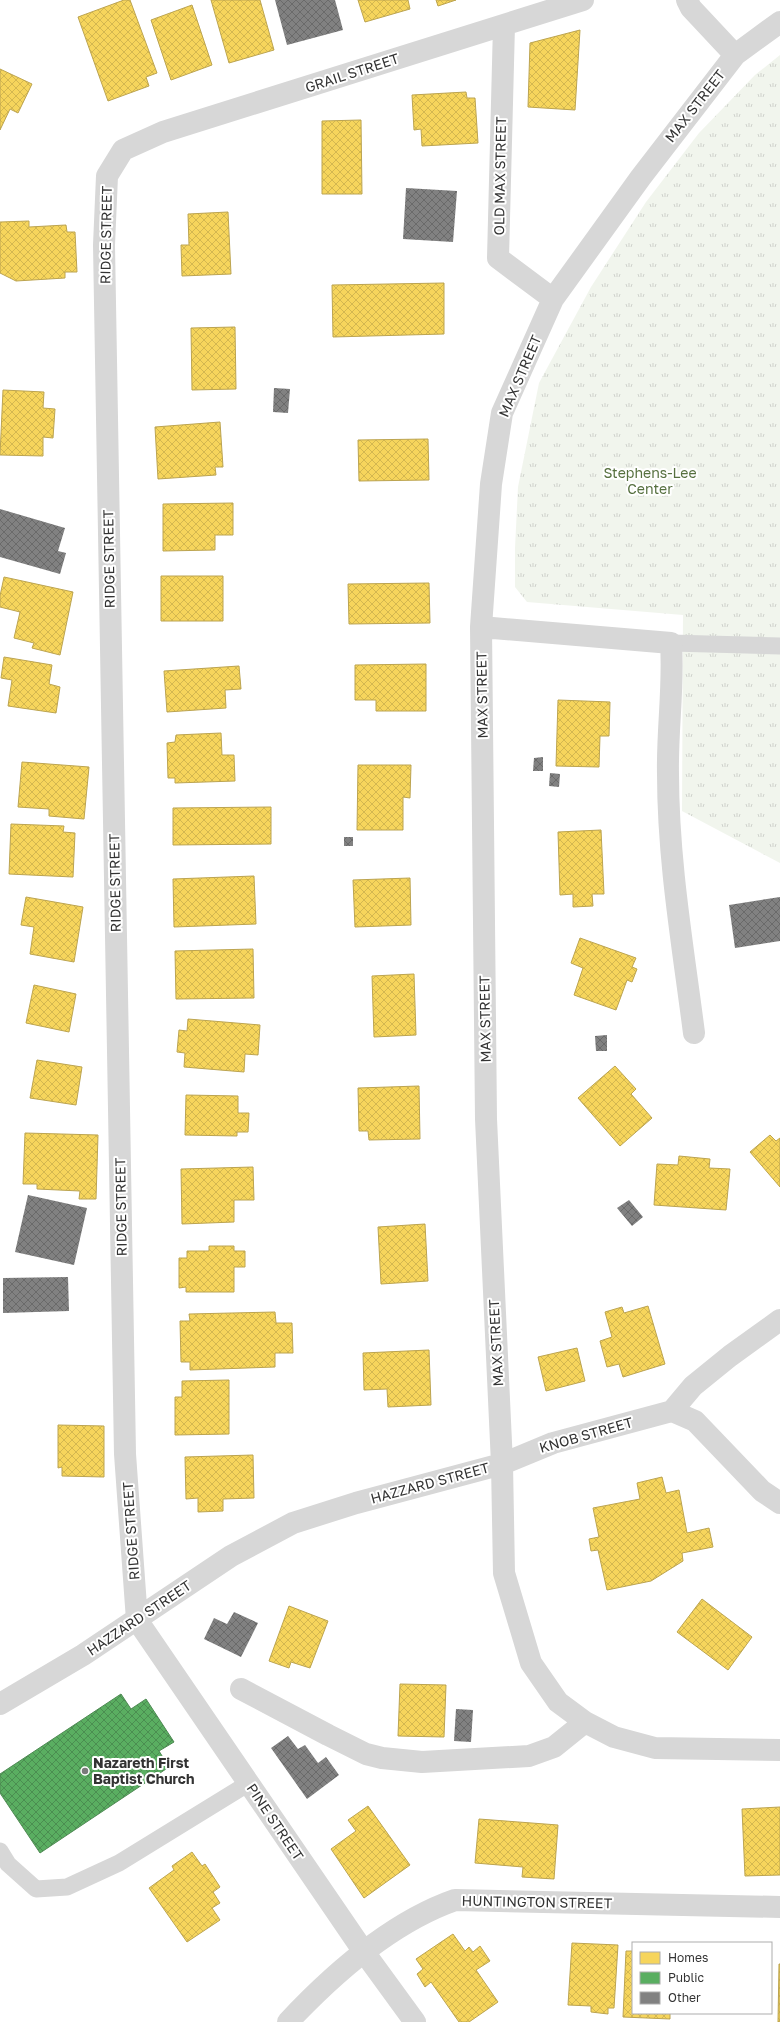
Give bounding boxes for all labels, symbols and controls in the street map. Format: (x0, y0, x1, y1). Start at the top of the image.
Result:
street label: GRAIL STREET (303, 49, 401, 96)
street label: MAX STREET (661, 66, 728, 145)
street label: OLD MAX STREET (490, 116, 509, 236)
street label: RIDGE STREET (96, 185, 115, 284)
street label: MAX STREET (495, 332, 545, 419)
park label: Stephens-Lee Center (603, 464, 697, 497)
street label: RIDGE STREET (99, 509, 118, 608)
street label: MAX STREET (472, 651, 491, 739)
street label: RIDGE STREET (105, 833, 124, 932)
street label: MAX STREET (475, 975, 494, 1063)
street label: RIDGE STREET (111, 1157, 130, 1256)
street label: MAX STREET (485, 1299, 506, 1387)
street label: KNOB STREET (537, 1413, 635, 1456)
street label: HAZZARD STREET (369, 1458, 491, 1507)
street label: RIDGE STREET (119, 1481, 142, 1581)
street label: HAZZARD STREET (83, 1576, 194, 1659)
place label: Nazareth First Baptist Church (93, 1754, 194, 1787)
marker: Nazareth First Baptist Church (80, 1766, 90, 1776)
street label: PINE STREET (243, 1780, 308, 1864)
street label: HUNTINGTON STREET (462, 1892, 613, 1911)
legend (632, 1942, 772, 2014)
text: Homes (668, 1950, 708, 1965)
text: Public (668, 1970, 705, 1985)
text: Other (668, 1990, 701, 2005)

